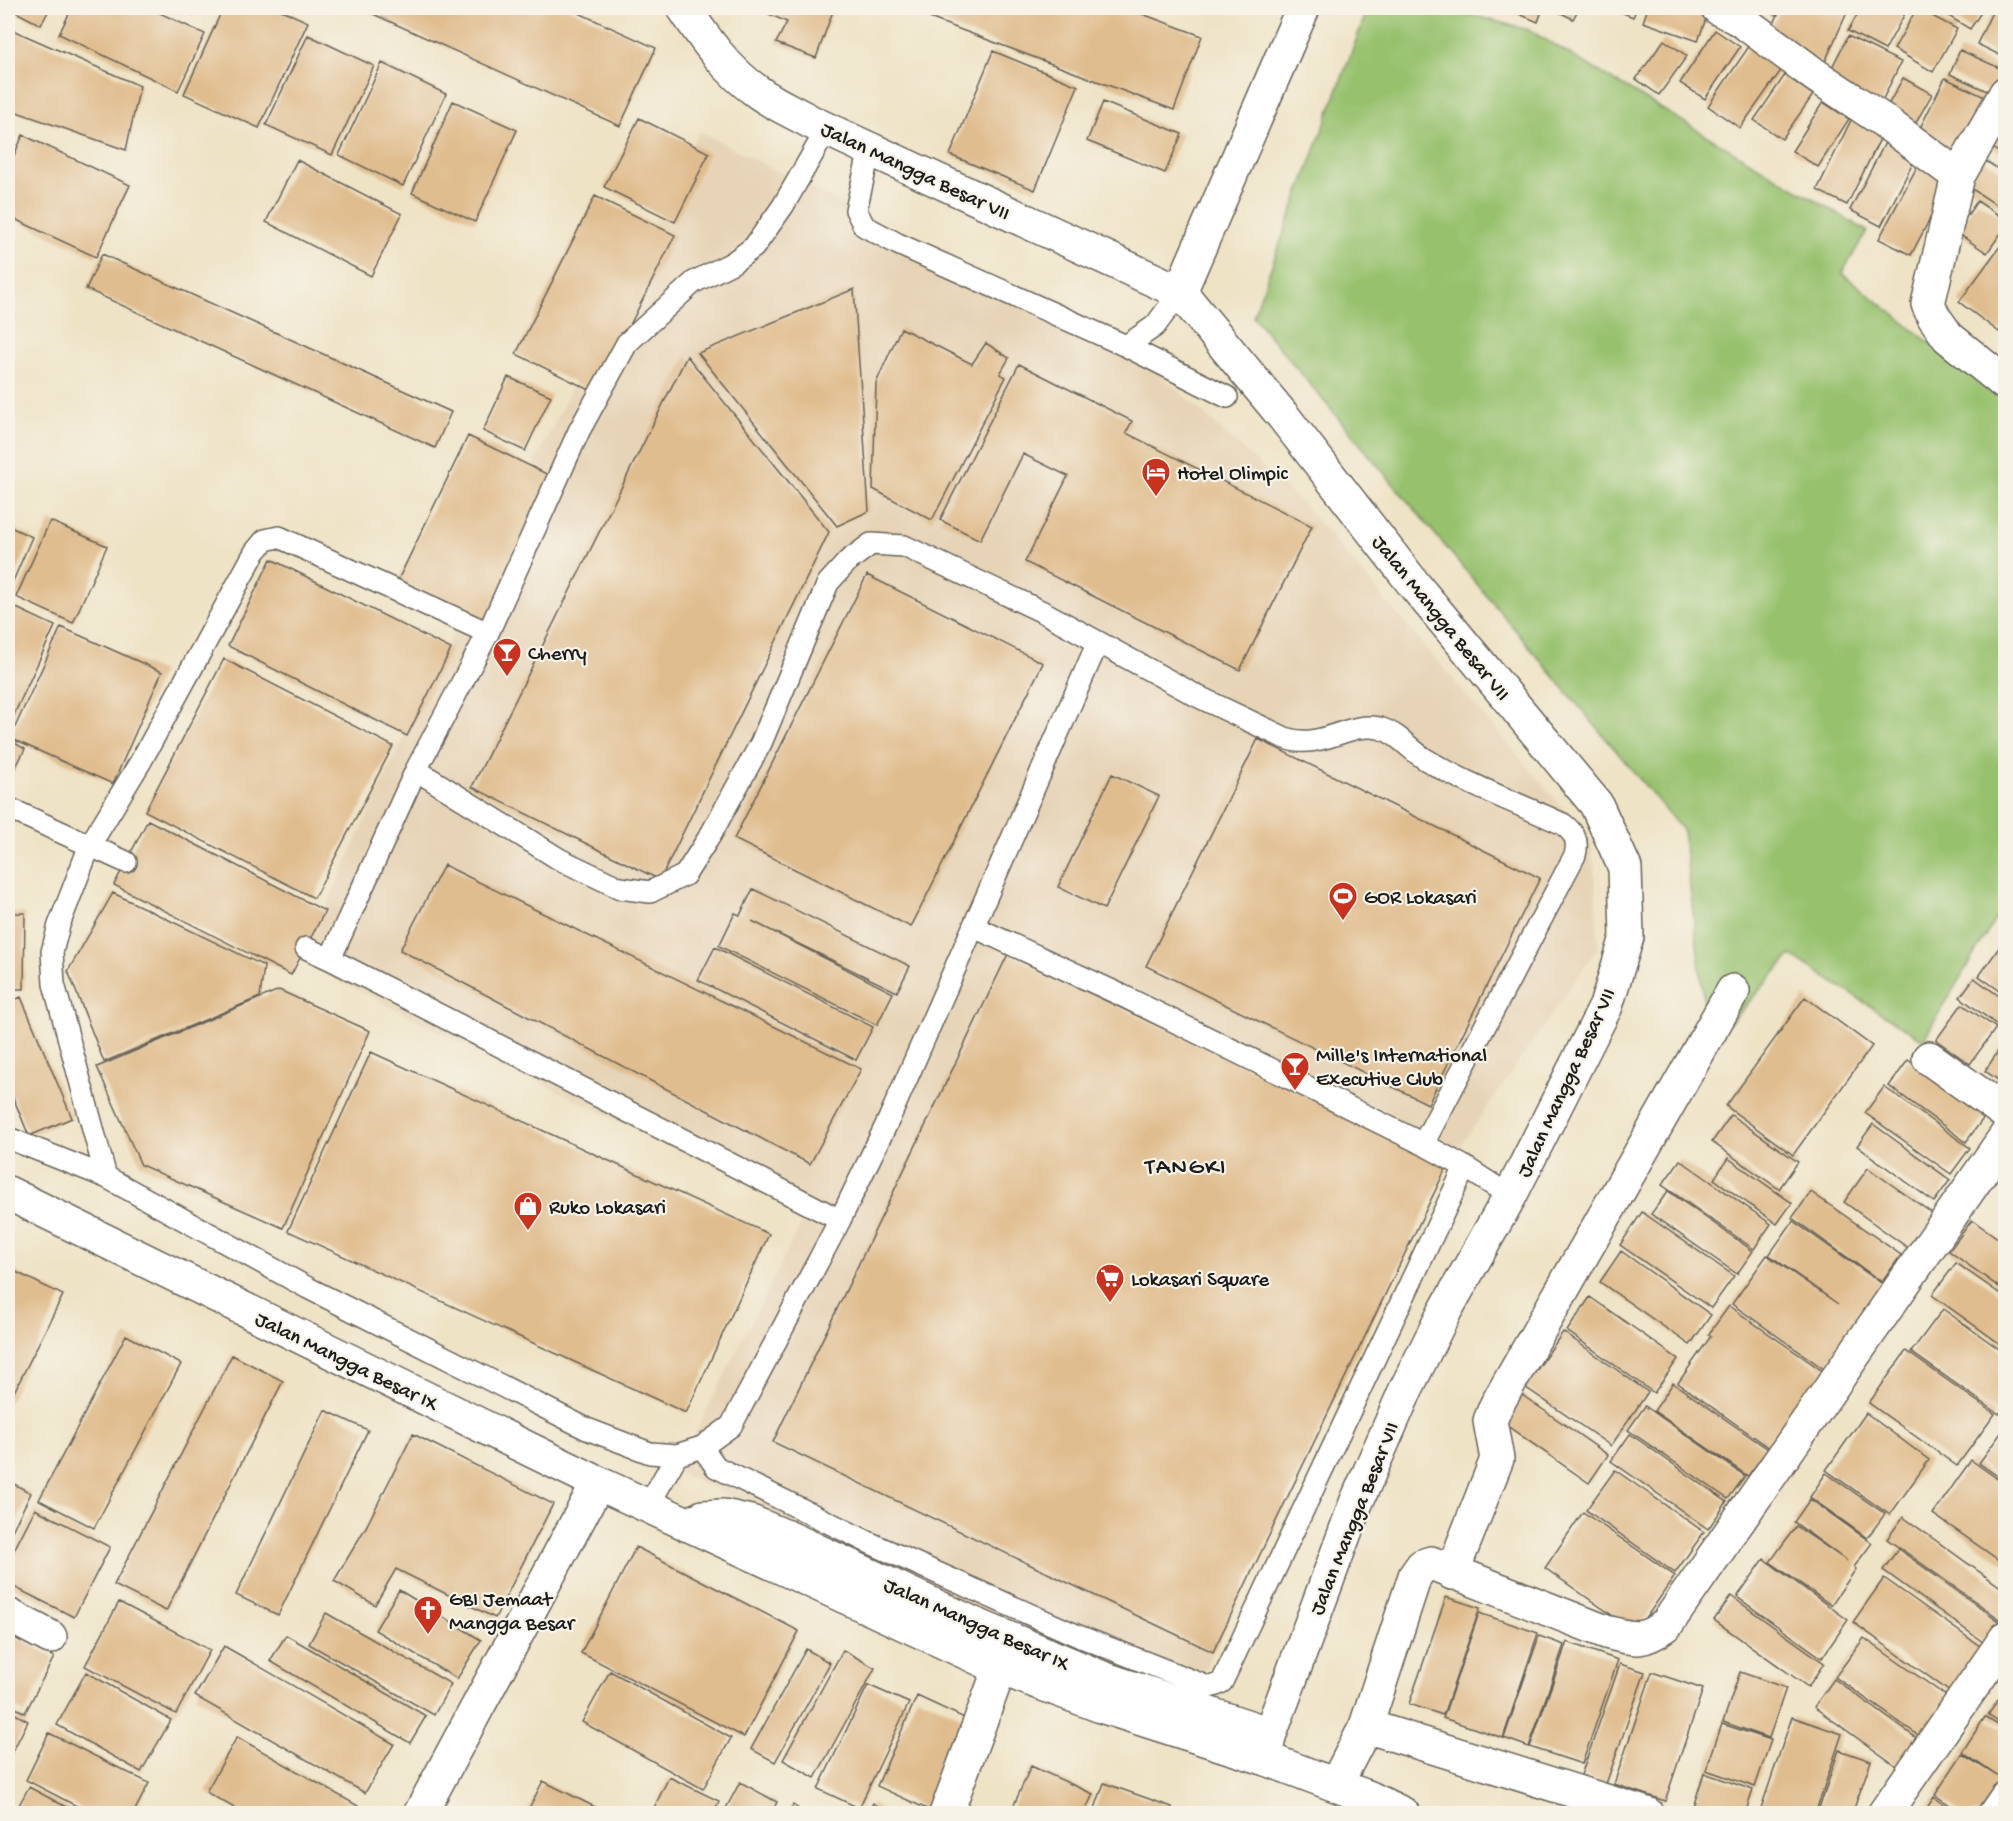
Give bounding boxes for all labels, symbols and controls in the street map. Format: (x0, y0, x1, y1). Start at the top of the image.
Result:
street label: Jalan Mangga Besar VII (816, 118, 1013, 228)
hotel icon: Hotel Olimpic (1140, 456, 1172, 498)
place label: Hotel Olimpic (1177, 463, 1289, 488)
street label: Jalan Mangga Besar VII (1365, 531, 1514, 707)
bar icon: Cherry (491, 636, 523, 678)
place label: Cherry (528, 643, 587, 668)
sports icon: GOR Lokasari (1327, 880, 1359, 922)
place label: GOR Lokasari (1364, 887, 1477, 912)
street label: Jalan Mangga Besar VII (1513, 985, 1623, 1182)
place label: Mille's International Executive Club (1316, 1045, 1487, 1094)
bar icon: Mille's International Executive Club (1279, 1050, 1311, 1092)
district label: TANGKI (1143, 1154, 1227, 1183)
shop icon: Ruko Lokasari (512, 1190, 544, 1232)
place label: Ruko Lokasari (549, 1197, 666, 1222)
supermarket icon: Lokasari Square (1094, 1262, 1126, 1304)
place label: Lokasari Square (1131, 1269, 1270, 1294)
street label: Jalan Mangga Besar IX (250, 1308, 442, 1419)
street label: Jalan Mangga Besar VII (1306, 1419, 1406, 1619)
street label: Jalan Mangga Besar IX (879, 1574, 1073, 1679)
place label: GBI Jemaat Mangga Besar (449, 1589, 576, 1638)
church icon: GBI Jemaat Mangga Besar (412, 1594, 444, 1636)

